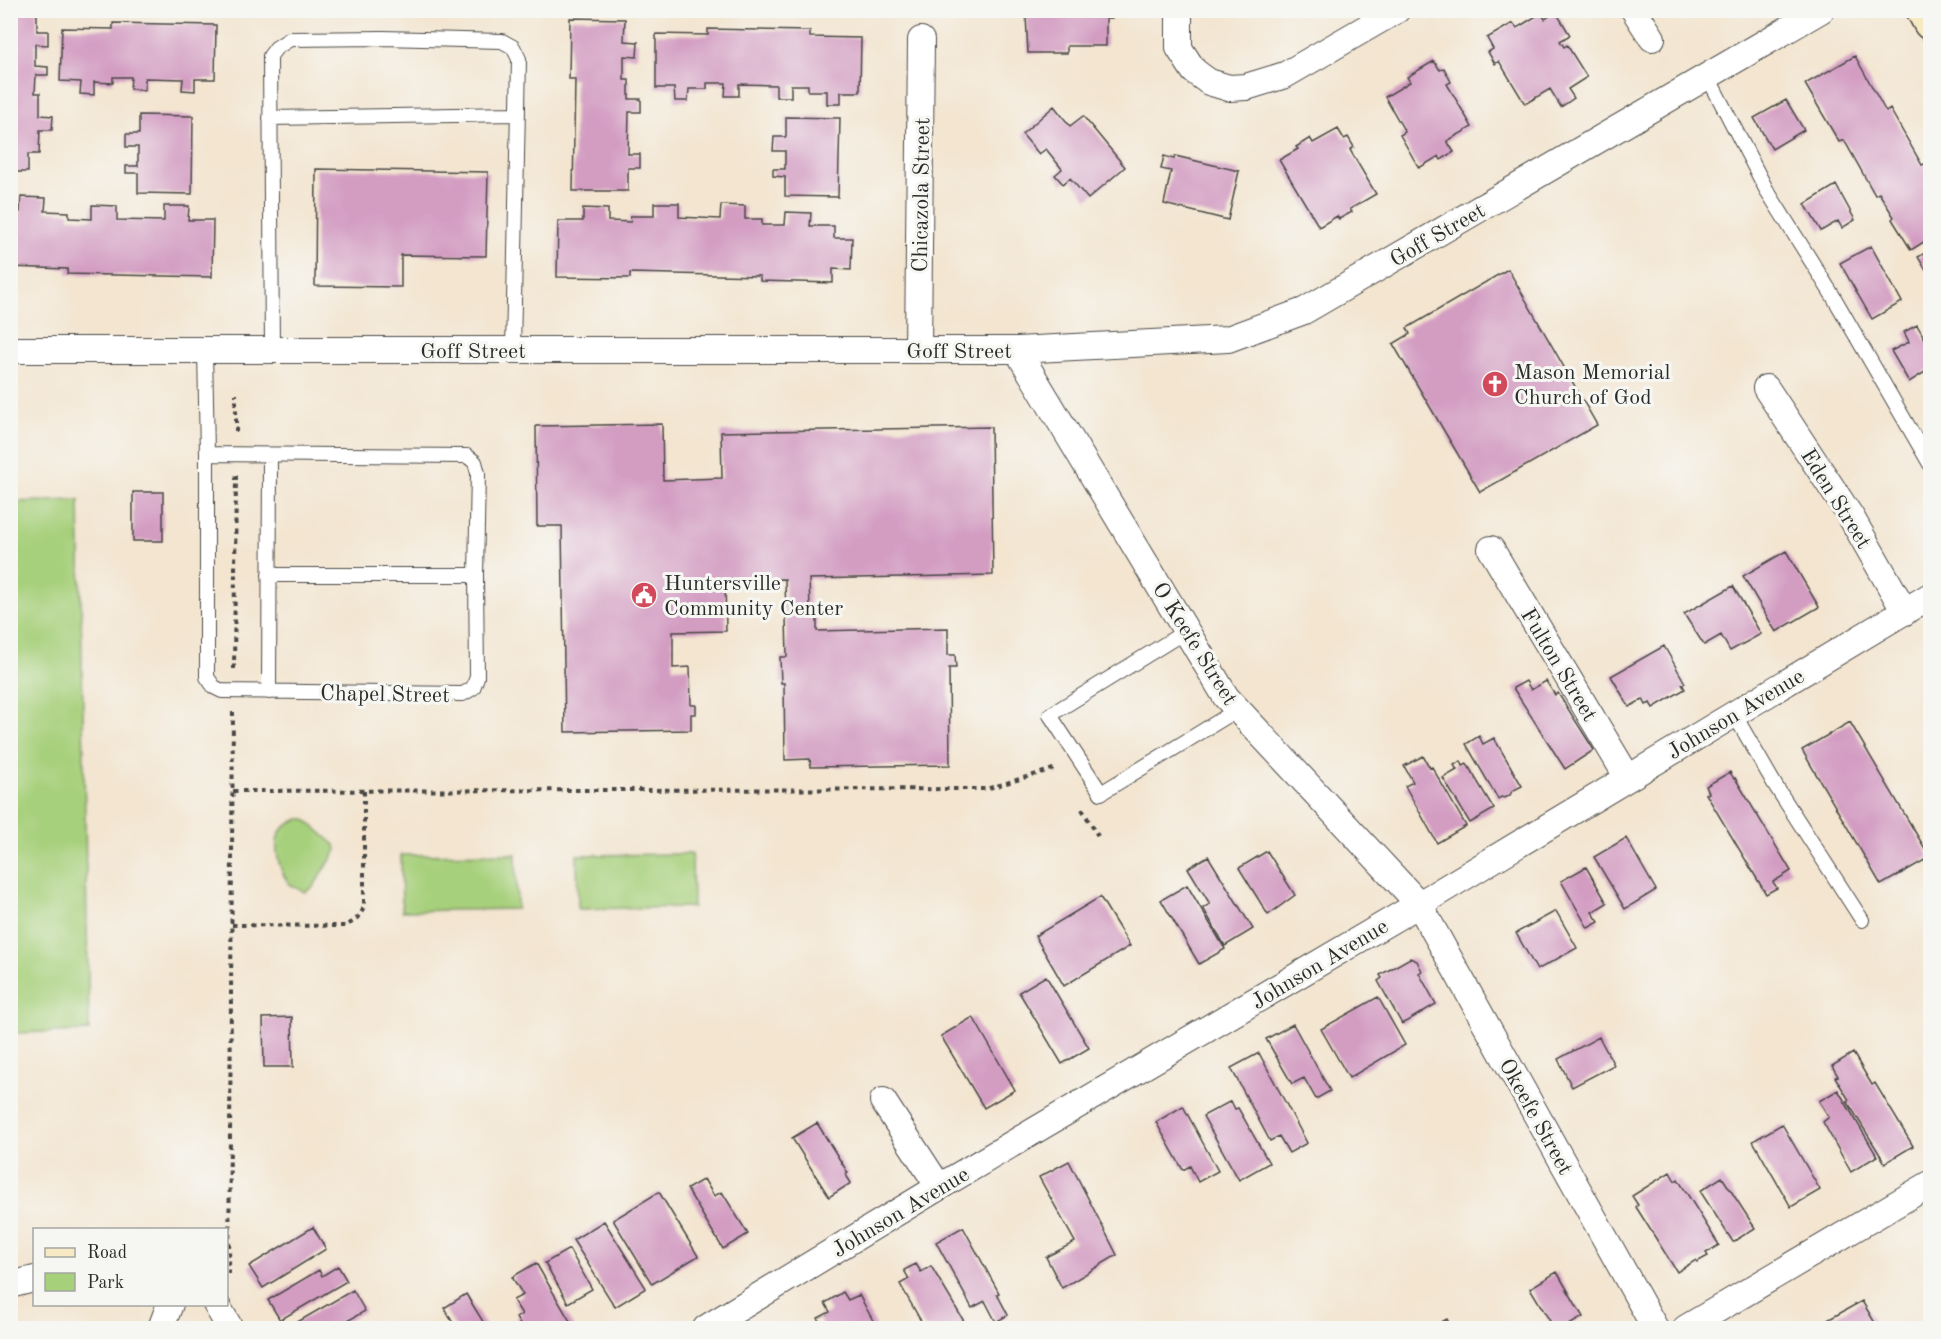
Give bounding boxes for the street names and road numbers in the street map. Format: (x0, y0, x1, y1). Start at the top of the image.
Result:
street label: Chicazola Street (910, 117, 934, 273)
street label: Goff Street (1387, 200, 1489, 272)
street label: Goff Street (420, 341, 526, 363)
street label: Goff Street (906, 341, 1012, 363)
street label: Eden Street (1796, 445, 1875, 553)
street label: O Keefe Street (1148, 579, 1241, 709)
street label: Fulton Street (1516, 605, 1601, 725)
street label: Johnson Avenue (1664, 665, 1808, 764)
street label: Chapel Street (320, 683, 450, 707)
street label: Johnson Avenue (1248, 915, 1392, 1014)
street label: Okeefe Street (1494, 1055, 1576, 1179)
street label: Johnson Avenue (829, 1163, 973, 1262)

